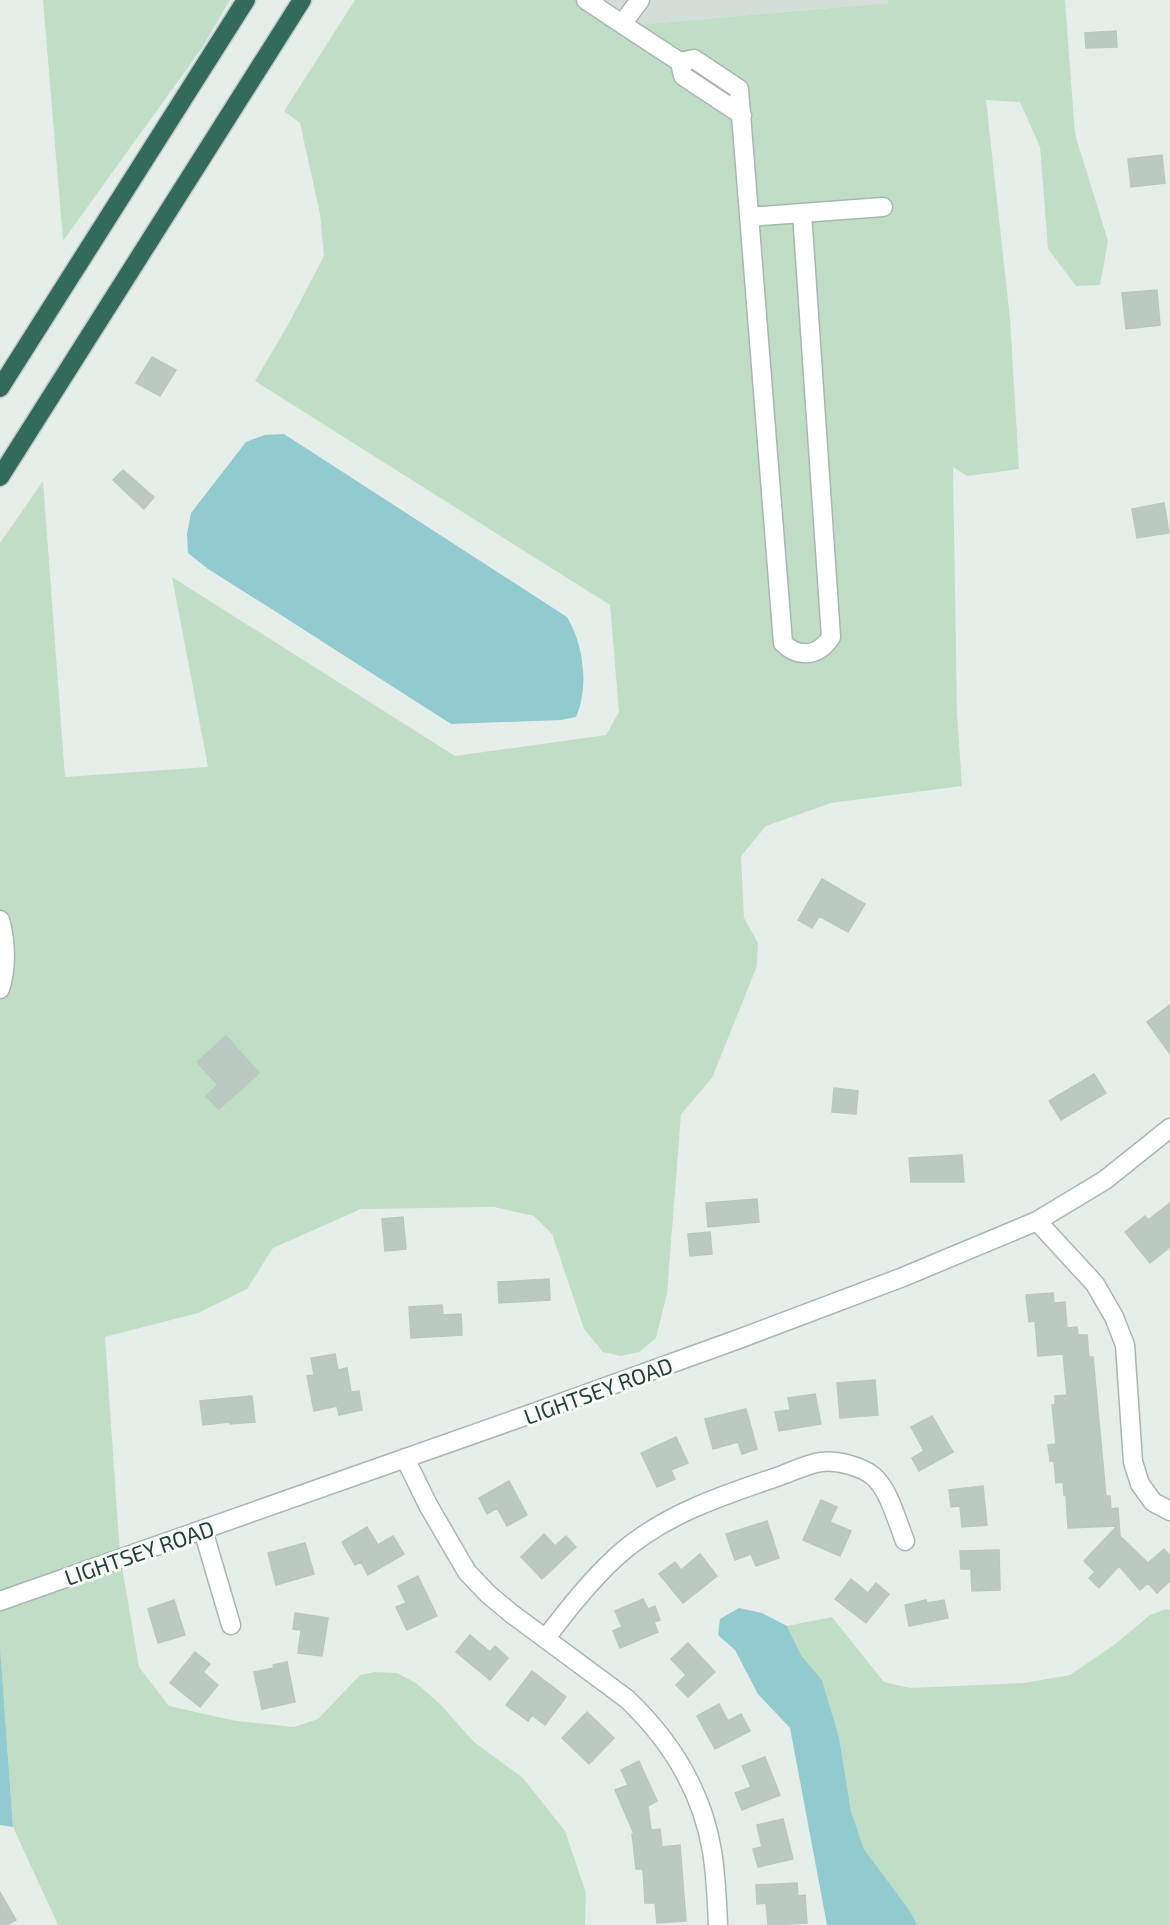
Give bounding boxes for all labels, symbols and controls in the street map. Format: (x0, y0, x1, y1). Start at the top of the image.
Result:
street label: LIGHTSEY ROAD (520, 1351, 676, 1429)
street label: LIGHTSEY ROAD (61, 1514, 217, 1590)

